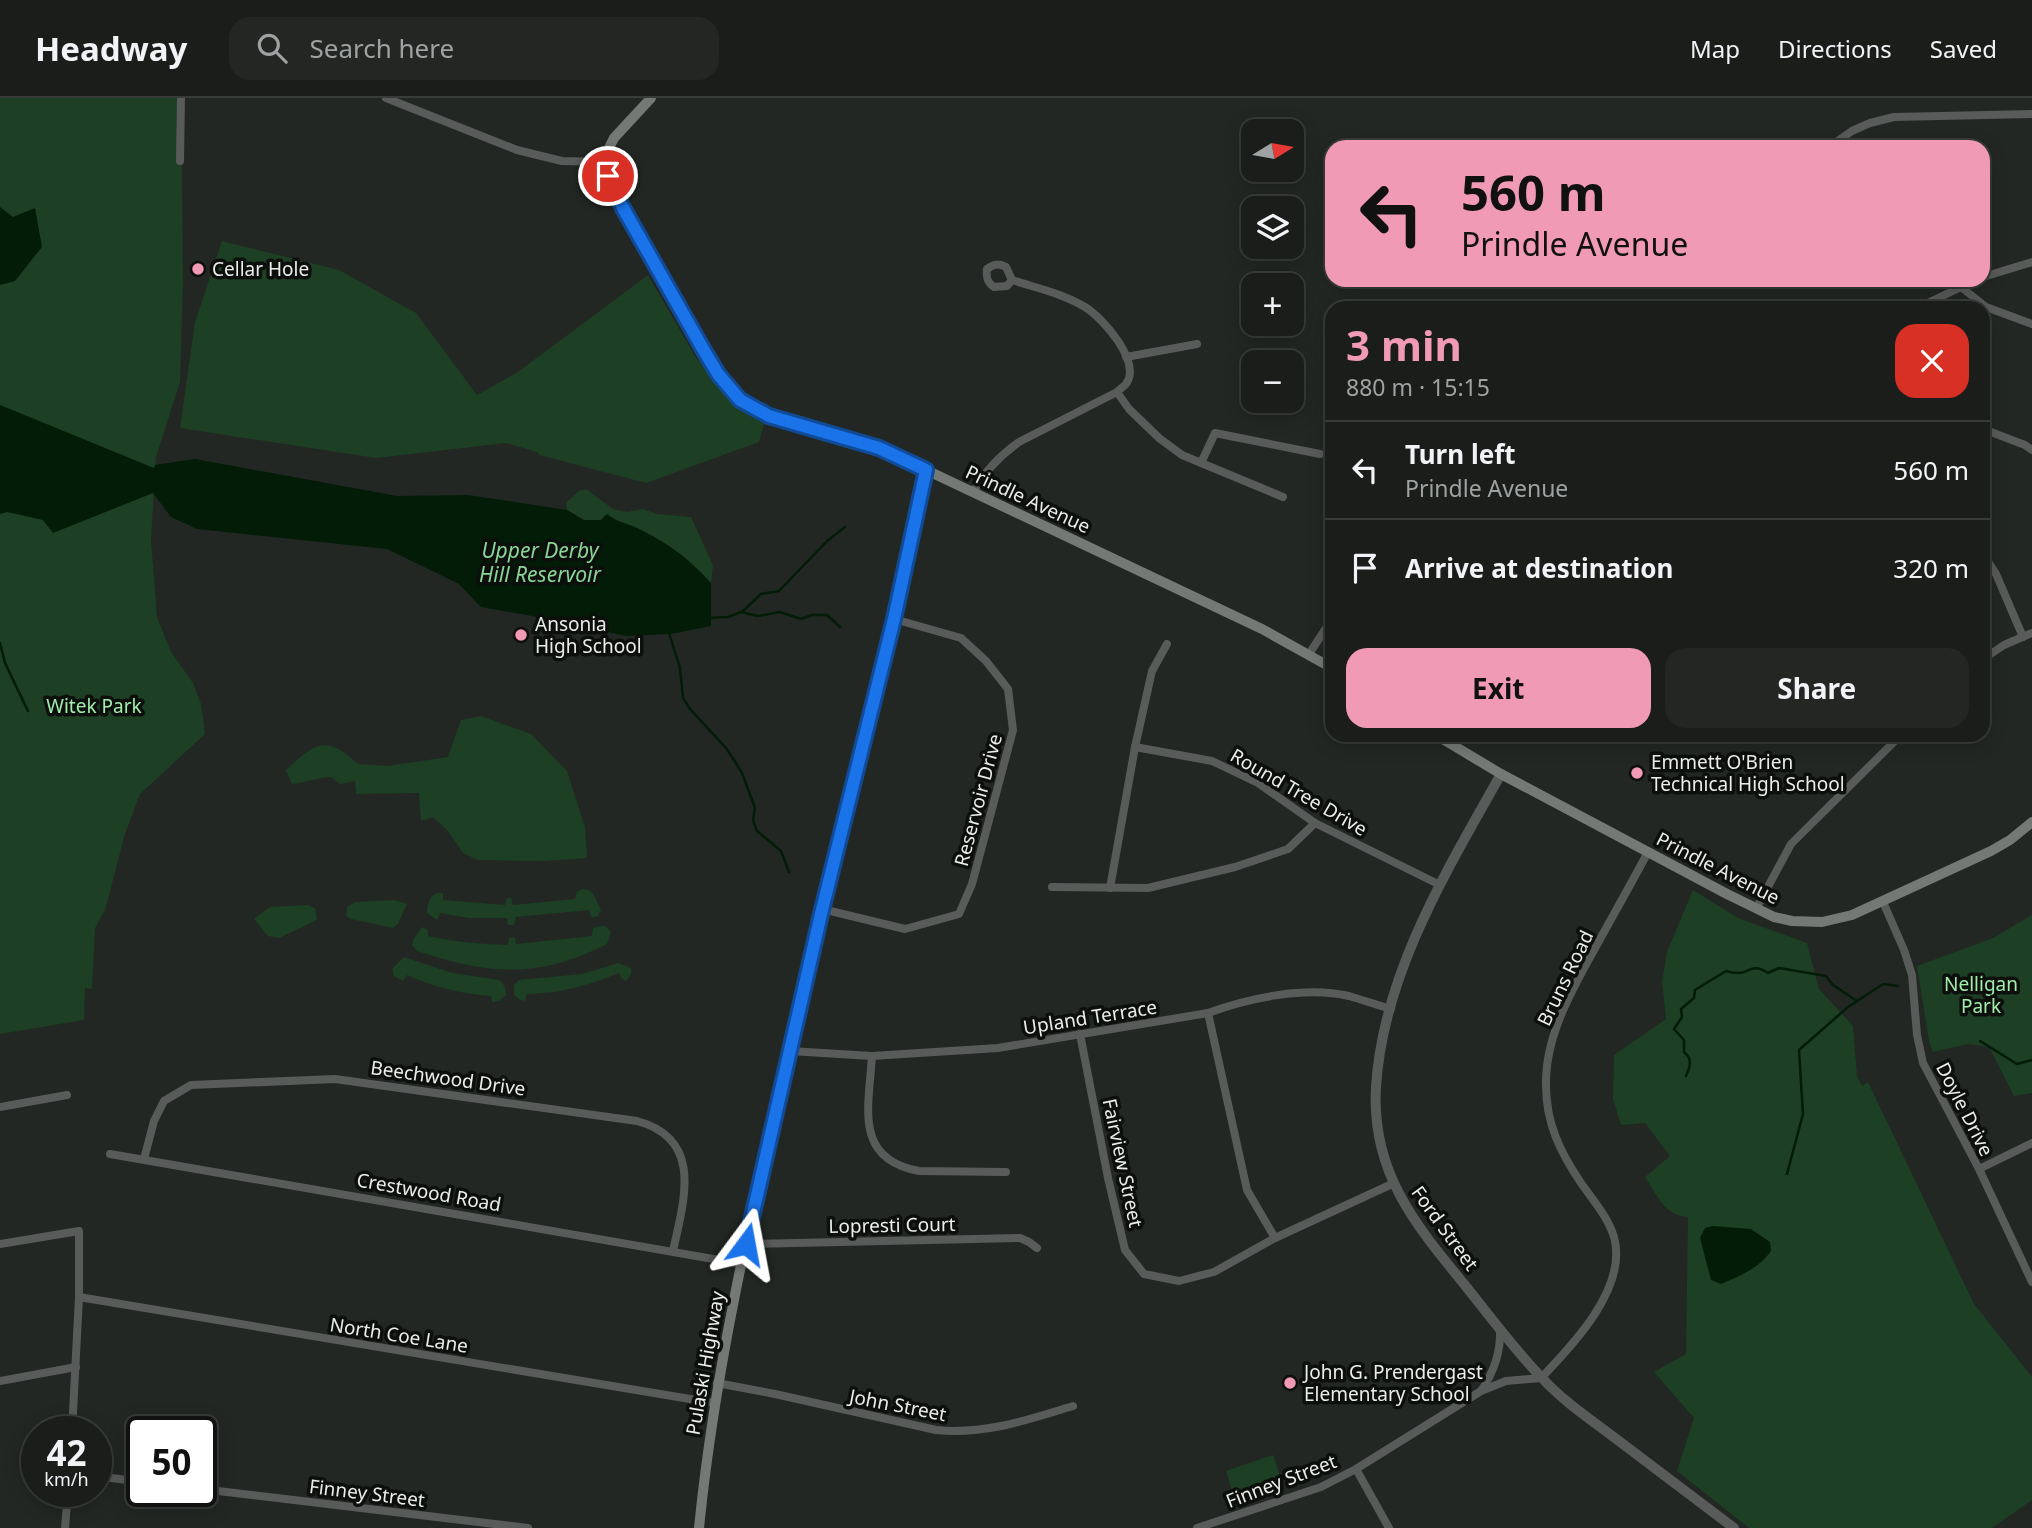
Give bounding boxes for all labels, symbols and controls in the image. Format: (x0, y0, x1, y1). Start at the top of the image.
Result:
search box (229, 17, 719, 80)
text: Headway (35, 26, 187, 71)
icon: search (253, 29, 291, 67)
text: Search here (309, 30, 454, 66)
text: Map (1690, 32, 1740, 65)
text: Directions (1778, 32, 1892, 65)
text: Saved (1930, 32, 1997, 65)
north arrow (1241, 119, 1304, 182)
map controls (1241, 119, 1304, 413)
pin (578, 146, 638, 206)
icon: arrive (589, 157, 627, 195)
text: 560 m (1461, 159, 1606, 225)
icon: left (1346, 168, 1437, 259)
button: layers (1241, 196, 1304, 259)
text: Prindle Avenue (1461, 222, 1688, 265)
place label: Cellar Hole (212, 256, 309, 282)
marker: Cellar Hole (190, 261, 206, 277)
button: + (1241, 273, 1304, 336)
text: 3 min (1346, 316, 1462, 373)
button: close (1895, 324, 1969, 398)
button: − (1241, 350, 1304, 413)
text: 880 m · 15:15 (1346, 371, 1490, 403)
text: Turn left (1405, 436, 1516, 472)
icon: left (1346, 451, 1384, 489)
text: 560 m (1893, 452, 1969, 488)
street label: Prindle Avenue (961, 459, 1095, 539)
text: Prindle Avenue (1405, 472, 1568, 504)
water label: Upper Derby Hill Reservoir (479, 536, 603, 588)
icon: arrive (1346, 549, 1384, 587)
text: Arrive at destination (1405, 550, 1674, 586)
text: 320 m (1893, 550, 1969, 586)
place label: Ansonia High School (535, 611, 642, 659)
marker: Ansonia High School (513, 627, 529, 643)
button: Exit (1346, 648, 1651, 728)
button: Share (1665, 648, 1969, 728)
park label: Witek Park (46, 693, 142, 719)
street label: Reservoir Drive (948, 731, 1008, 869)
street label: Round Tree Drive (1226, 742, 1372, 842)
place label: Emmett O'Brien Technical High School (1651, 749, 1845, 797)
marker: Emmett O'Brien Technical High School (1629, 765, 1645, 781)
street label: Prindle Avenue (1652, 826, 1784, 910)
street label: Bruns Road (1531, 926, 1599, 1030)
park label: Nelligan Park (1944, 971, 2018, 1019)
street label: Upland Terrace (1021, 994, 1159, 1040)
street label: Beechwood Drive (369, 1054, 527, 1102)
street label: Doyle Drive (1930, 1058, 2000, 1160)
street label: Fairview Street (1097, 1096, 1149, 1230)
street label: Crestwood Road (355, 1166, 503, 1218)
street label: Ford Street (1406, 1181, 1485, 1276)
position arrow (709, 1207, 783, 1281)
street label: Lopresti Court (828, 1211, 956, 1239)
street label: Pulaski Highway (680, 1289, 730, 1437)
street label: North Coe Lane (328, 1311, 470, 1359)
place label: John G. Prendergast Elementary School (1302, 1359, 1483, 1407)
marker: John G. Prendergast Elementary School (1282, 1375, 1298, 1391)
street label: John Street (845, 1382, 949, 1427)
speed limit sign: 50 (126, 1416, 217, 1507)
text: 42 (46, 1429, 87, 1476)
street label: Finney Street (1222, 1448, 1340, 1514)
text: km/h (44, 1467, 89, 1491)
street label: Finney Street (308, 1473, 426, 1513)

